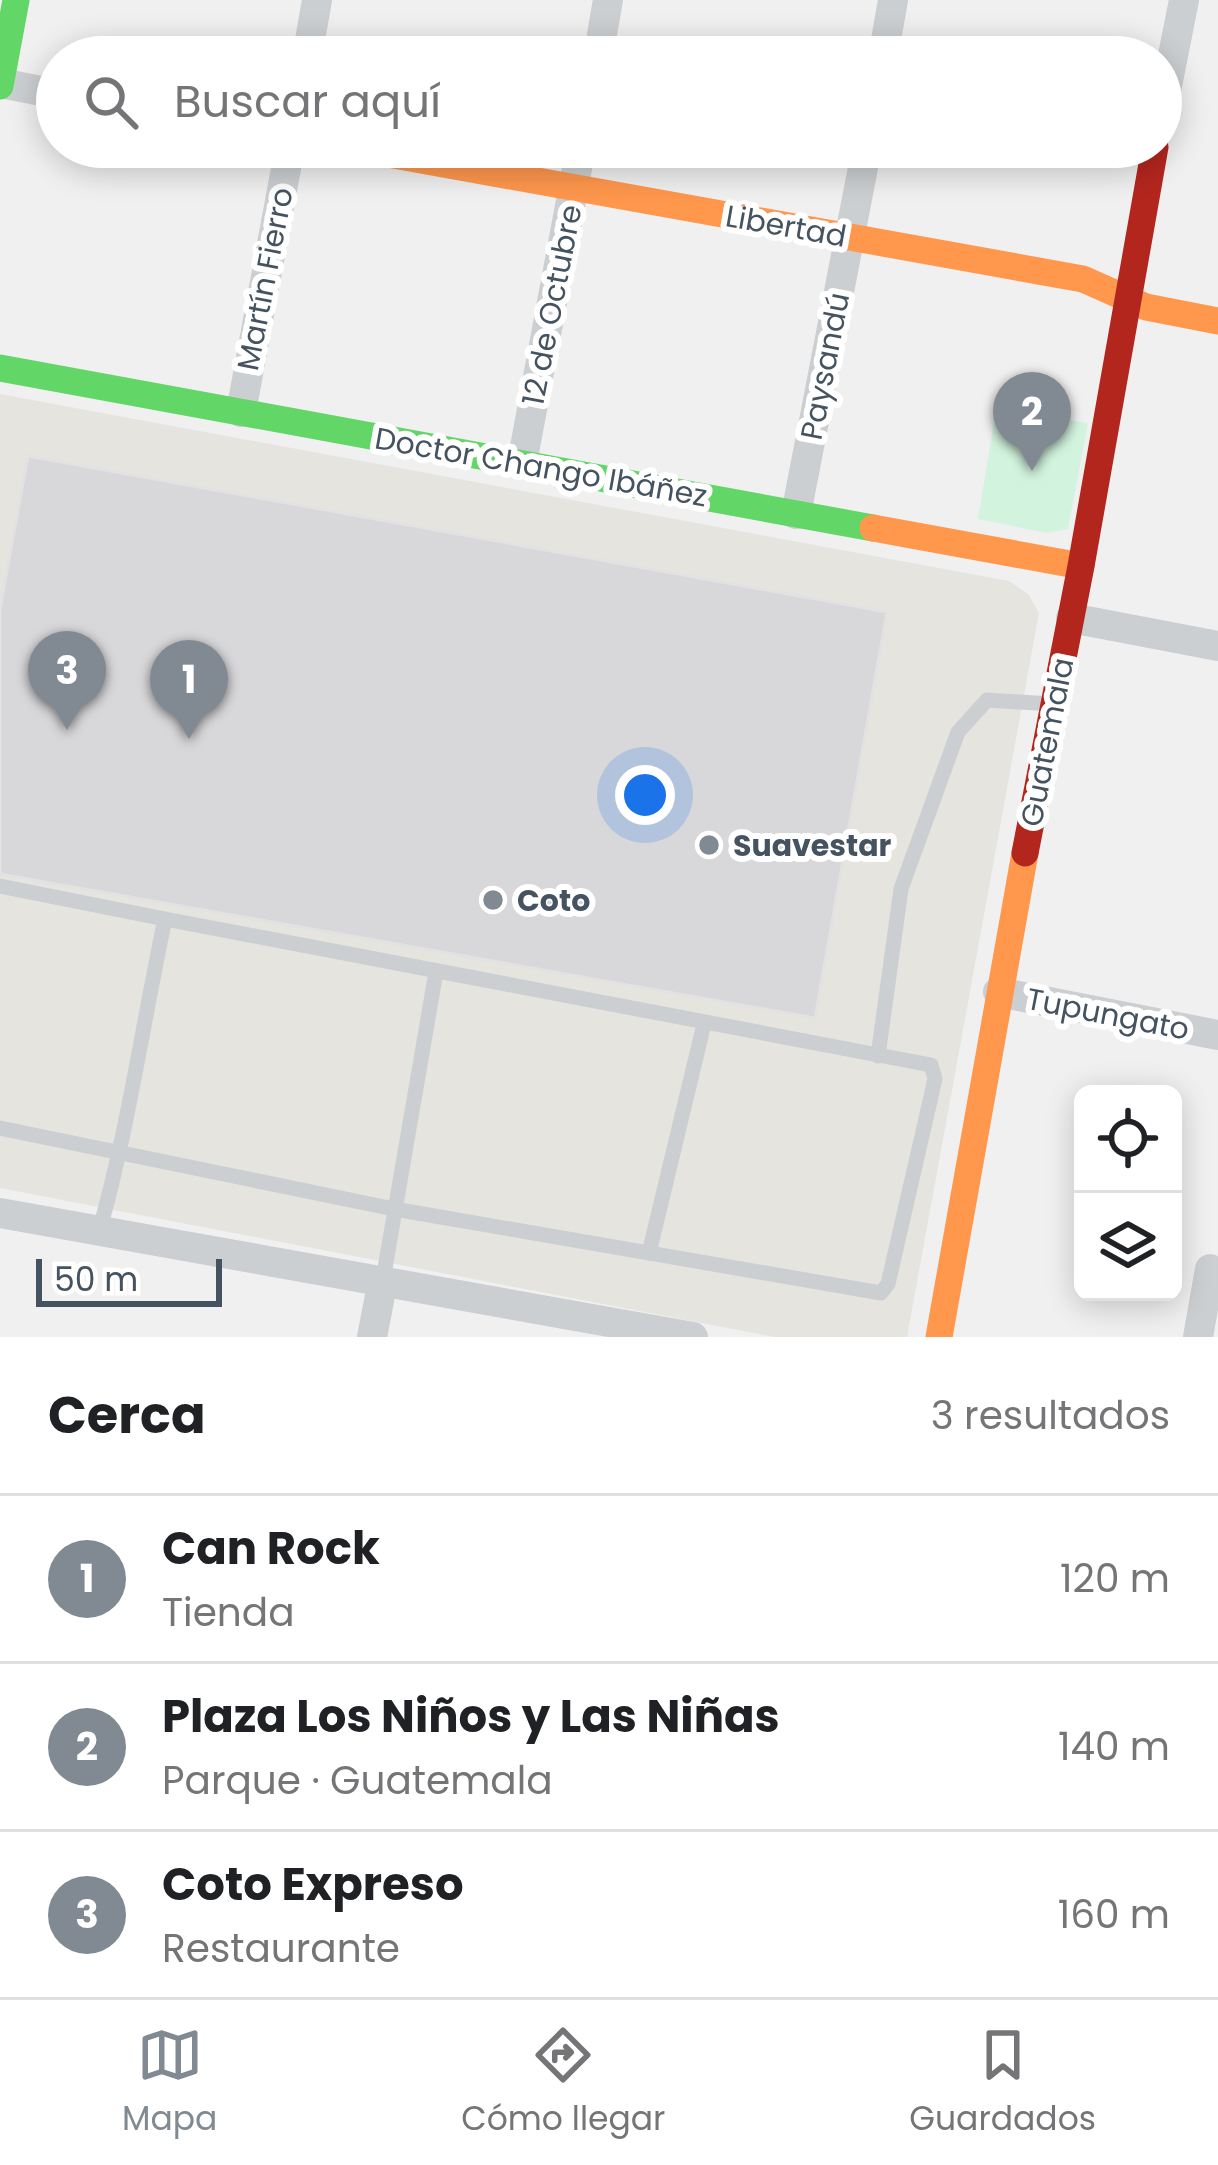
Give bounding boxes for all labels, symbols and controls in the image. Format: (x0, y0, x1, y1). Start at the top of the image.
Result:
search box (36, 36, 1182, 168)
icon: search (78, 69, 144, 135)
text: Buscar aquí (174, 70, 441, 133)
street label: Martín Fierro (226, 184, 304, 374)
street label: Libertad (722, 194, 850, 258)
street label: 12 de Octubre (511, 201, 593, 409)
street label: Paysandú (790, 289, 860, 443)
pin: 2 (993, 372, 1071, 471)
street label: Doctor Chango Ibáñez (371, 417, 711, 517)
pin: 3 (28, 631, 106, 730)
pin: 1 (150, 640, 228, 739)
street label: Guatemala (1010, 654, 1084, 830)
your location (615, 765, 675, 825)
place label: Suavestar (733, 824, 892, 867)
marker: Suavestar (696, 832, 722, 858)
place label: Coto (517, 879, 590, 922)
marker: Coto (480, 887, 506, 913)
street label: Tupungato (1023, 977, 1193, 1051)
map controls (1074, 1085, 1182, 1301)
button: locate (1074, 1085, 1182, 1193)
button: layers (1074, 1193, 1182, 1301)
scale bar (36, 1253, 222, 1306)
text: 50 m (54, 1256, 138, 1303)
text: Cerca (48, 1379, 206, 1451)
text: 3 resultados (931, 1388, 1170, 1443)
text: Can Rock (162, 1517, 380, 1580)
text: 1 (80, 1551, 94, 1606)
text: 120 m (1060, 1551, 1170, 1606)
text: Tienda (162, 1585, 295, 1640)
text: Plaza Los Niños y Las Niñas (162, 1685, 780, 1748)
text: 2 (76, 1719, 98, 1774)
text: 140 m (1058, 1719, 1170, 1774)
text: Parque · Guatemala (162, 1753, 553, 1808)
text: Coto Expreso (162, 1853, 464, 1916)
text: 3 (75, 1887, 99, 1942)
text: 160 m (1058, 1887, 1170, 1942)
text: Restaurante (162, 1921, 400, 1976)
tab: Mapa (122, 2022, 217, 2144)
tab: Cómo llegar (461, 2022, 665, 2144)
tab: Guardados (909, 2022, 1096, 2144)

